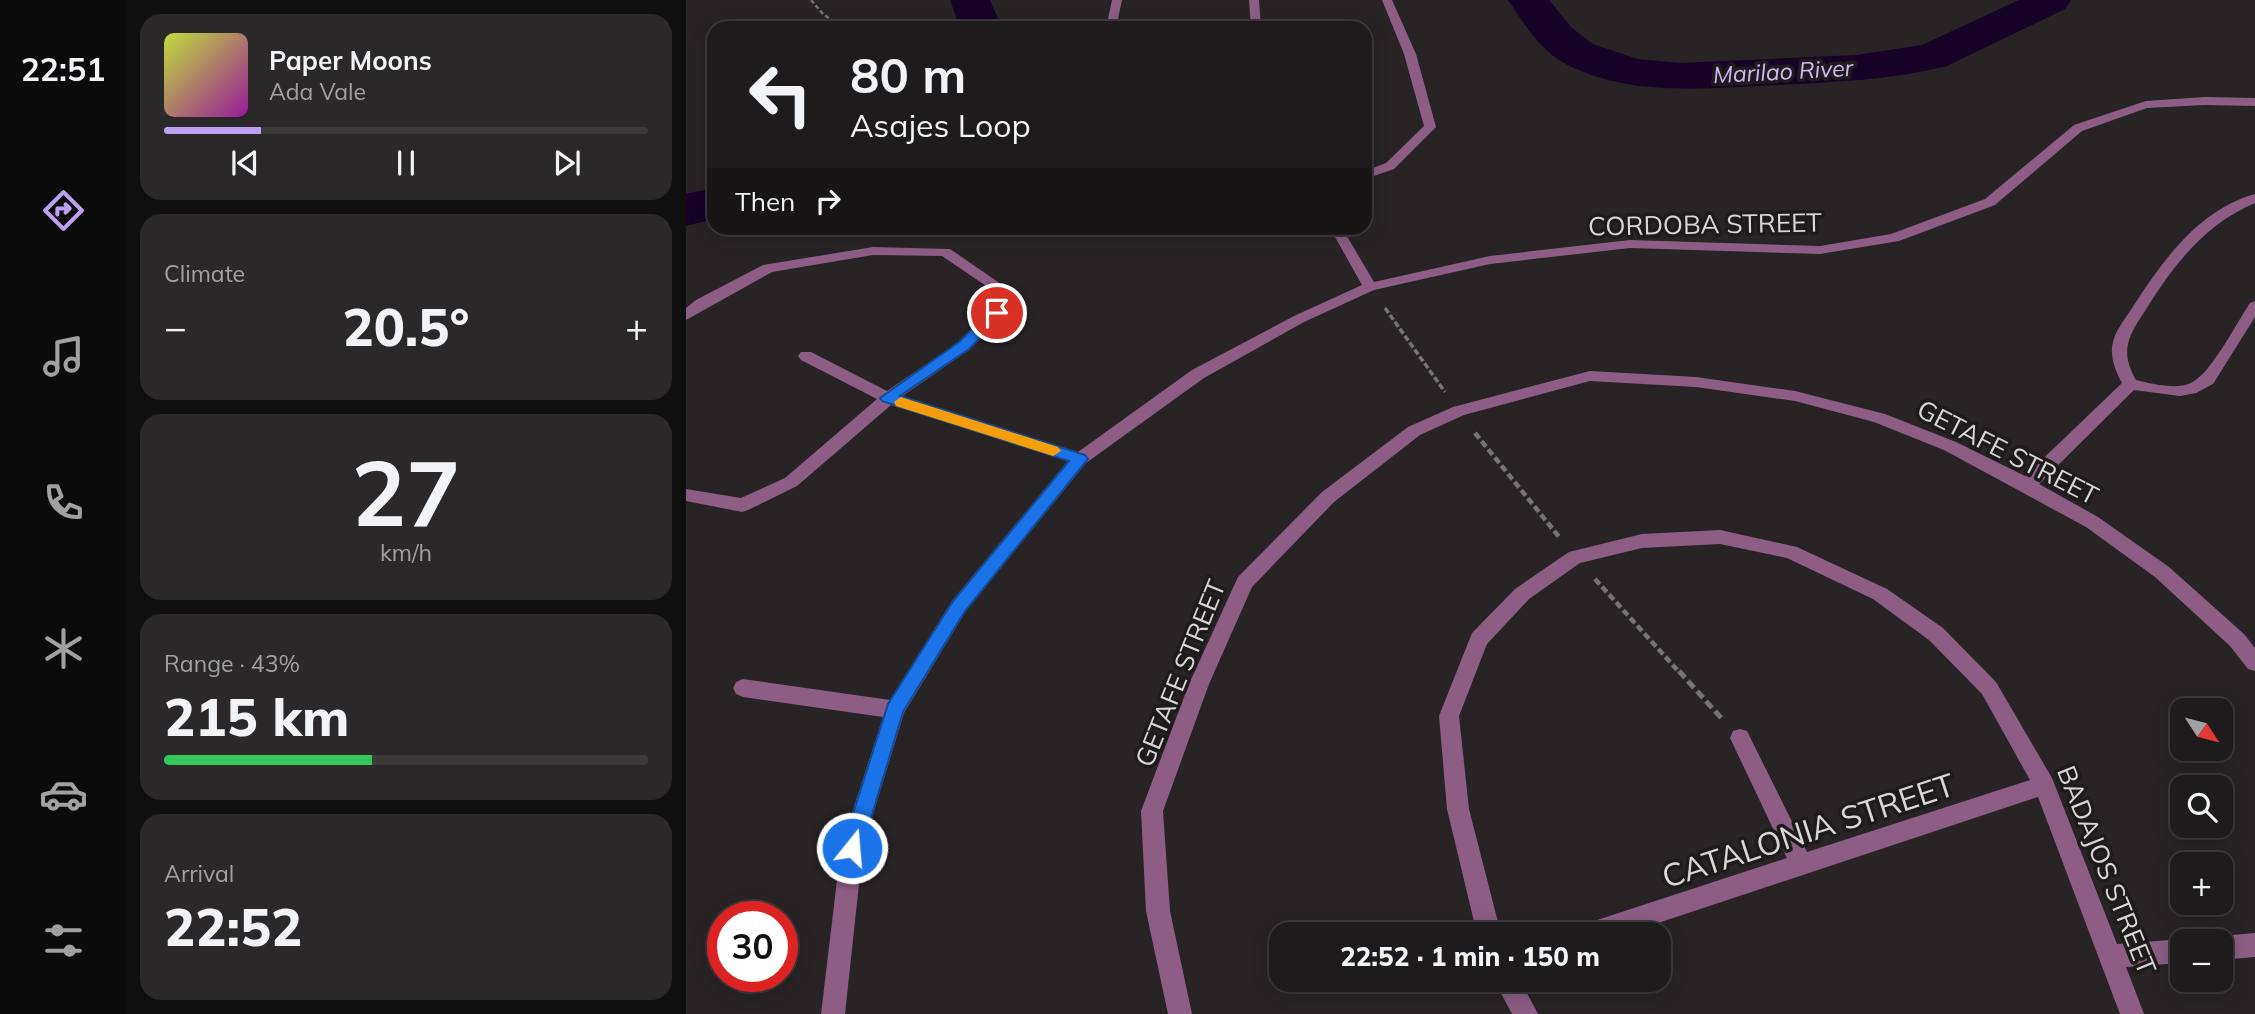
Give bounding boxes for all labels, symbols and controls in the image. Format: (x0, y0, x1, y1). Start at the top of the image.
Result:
text: Paper Moons (269, 44, 432, 77)
text: 80 m (850, 44, 966, 105)
text: 22:51 (21, 49, 105, 89)
icon: left (735, 49, 826, 140)
water label: Marilao River (1712, 53, 1855, 89)
text: Ada Vale (269, 77, 366, 106)
text: Asajes Loop (850, 105, 1031, 145)
icon: previous (226, 144, 264, 182)
icon: pause (387, 144, 425, 182)
icon: next (548, 144, 586, 182)
icon: right (809, 182, 847, 220)
text: Then (735, 185, 795, 218)
icon: directions (39, 186, 88, 235)
street label: CORDOBA STREET (1588, 205, 1822, 243)
text: Climate (164, 259, 245, 288)
pin (967, 283, 1027, 343)
text: 20.5° (342, 294, 470, 359)
icon: arrive (978, 294, 1016, 332)
text: − (164, 303, 187, 351)
text: + (625, 303, 648, 351)
icon: music (39, 332, 88, 381)
street label: GETAFE STREET (1912, 392, 2104, 512)
text: 27 (351, 435, 461, 549)
icon: phone (39, 478, 88, 527)
text: km/h (380, 538, 432, 567)
street label: GETAFE STREET (1127, 574, 1233, 771)
icon: climate (39, 624, 88, 673)
text: Range · 43% (164, 649, 300, 678)
text: 215 km (164, 684, 349, 749)
north arrow (2170, 698, 2233, 761)
map controls (2170, 698, 2233, 992)
street label: BADAJOS STREET (2050, 761, 2164, 980)
street label: CATALONIA STREET (1657, 764, 1959, 896)
icon: car (39, 770, 88, 819)
button: search (2170, 775, 2233, 838)
position arrow (815, 811, 889, 885)
button: + (2170, 852, 2233, 915)
text: Arrival (164, 859, 234, 888)
text: 22:52 (164, 894, 302, 959)
speed limit sign: 30 (707, 901, 798, 992)
icon: filters (39, 916, 88, 965)
button: − (2170, 929, 2233, 992)
text: 22:52 · 1 min · 150 m (1340, 940, 1600, 973)

